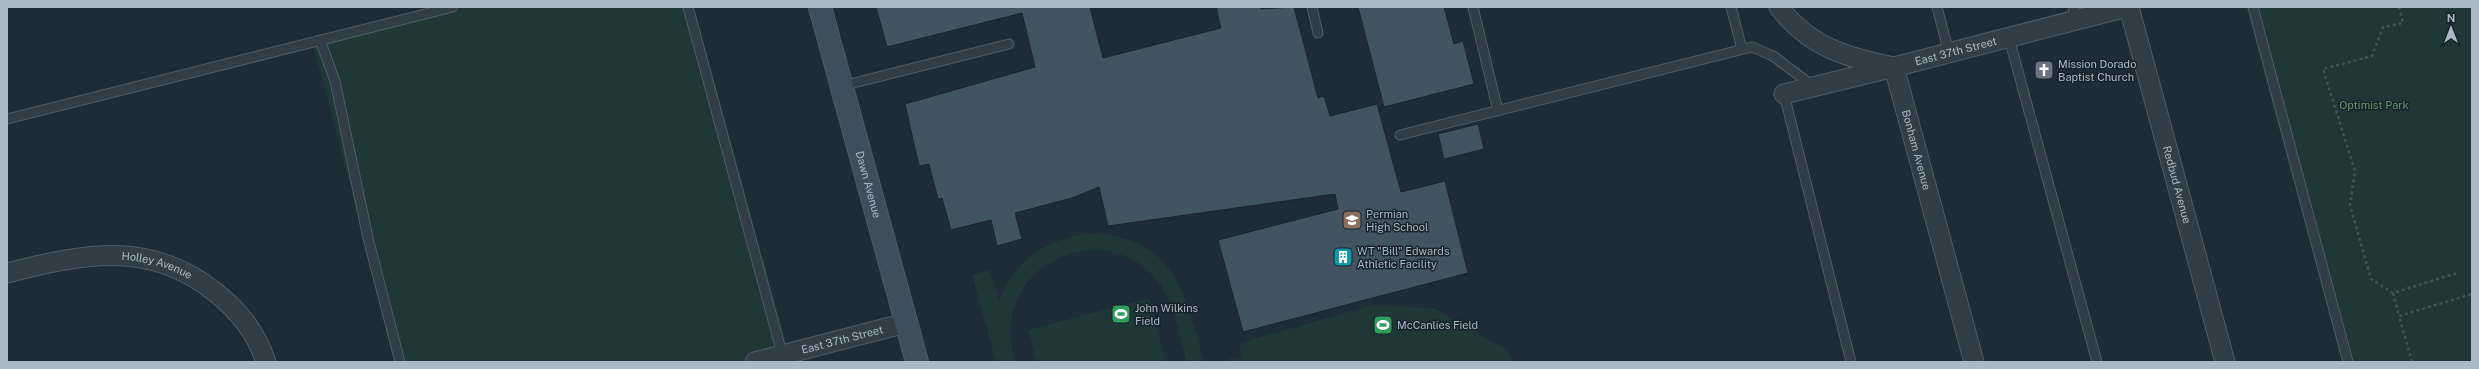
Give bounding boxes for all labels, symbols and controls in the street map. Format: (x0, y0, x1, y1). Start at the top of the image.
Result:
north arrow (2431, 8, 2471, 48)
text: N (2447, 12, 2455, 24)
street label: East 37th Street (1914, 35, 1998, 67)
place label: Mission Dorado Baptist Church (2058, 58, 2136, 83)
church icon: Mission Dorado Baptist Church (2033, 59, 2055, 81)
park label: Optimist Park (2339, 99, 2409, 111)
street label: Bonham Avenue (1900, 108, 1933, 191)
street label: Redbud Avenue (2161, 144, 2193, 225)
street label: Dawn Avenue (854, 150, 883, 219)
place label: Permian High School (1366, 208, 1428, 233)
school or university icon: Permian High School (1341, 209, 1363, 231)
place label: WT "Bill" Edwards Athletic Facility (1357, 245, 1450, 270)
building icon: WT "Bill" Edwards Athletic Facility (1332, 246, 1354, 268)
street label: Holley Avenue (121, 250, 194, 281)
place label: John Wilkins Field (1135, 302, 1198, 327)
sports icon: John Wilkins Field (1110, 303, 1132, 325)
sports icon: McCanlies Field (1372, 314, 1394, 336)
place label: McCanlies Field (1397, 319, 1478, 331)
street label: East 37th Street (800, 323, 884, 356)

